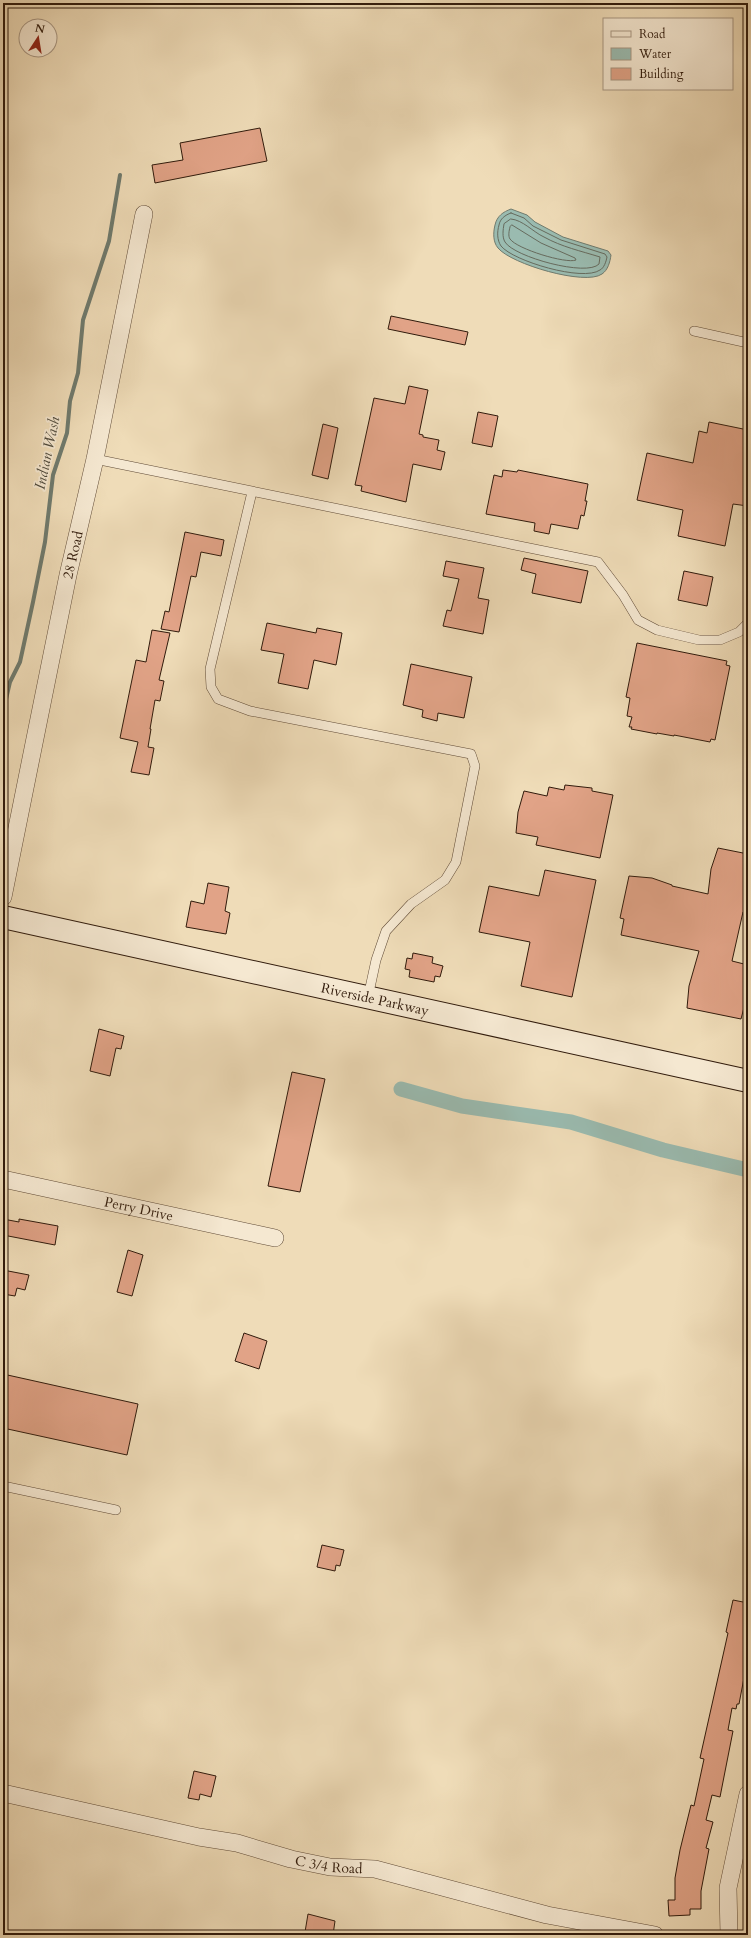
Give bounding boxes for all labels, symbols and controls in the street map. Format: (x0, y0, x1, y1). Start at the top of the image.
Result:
north arrow (18, 18, 58, 58)
legend (603, 18, 733, 90)
text: N (34, 20, 47, 37)
text: Road (639, 26, 666, 42)
text: Water (638, 46, 672, 62)
text: Building (639, 66, 684, 82)
water label: Indian Wash (30, 414, 65, 491)
street label: 28 Road (58, 529, 88, 581)
street label: Riverside Parkway (319, 978, 431, 1020)
street label: Perry Drive (103, 1192, 175, 1225)
street label: C 3/4 Road (293, 1851, 363, 1878)

